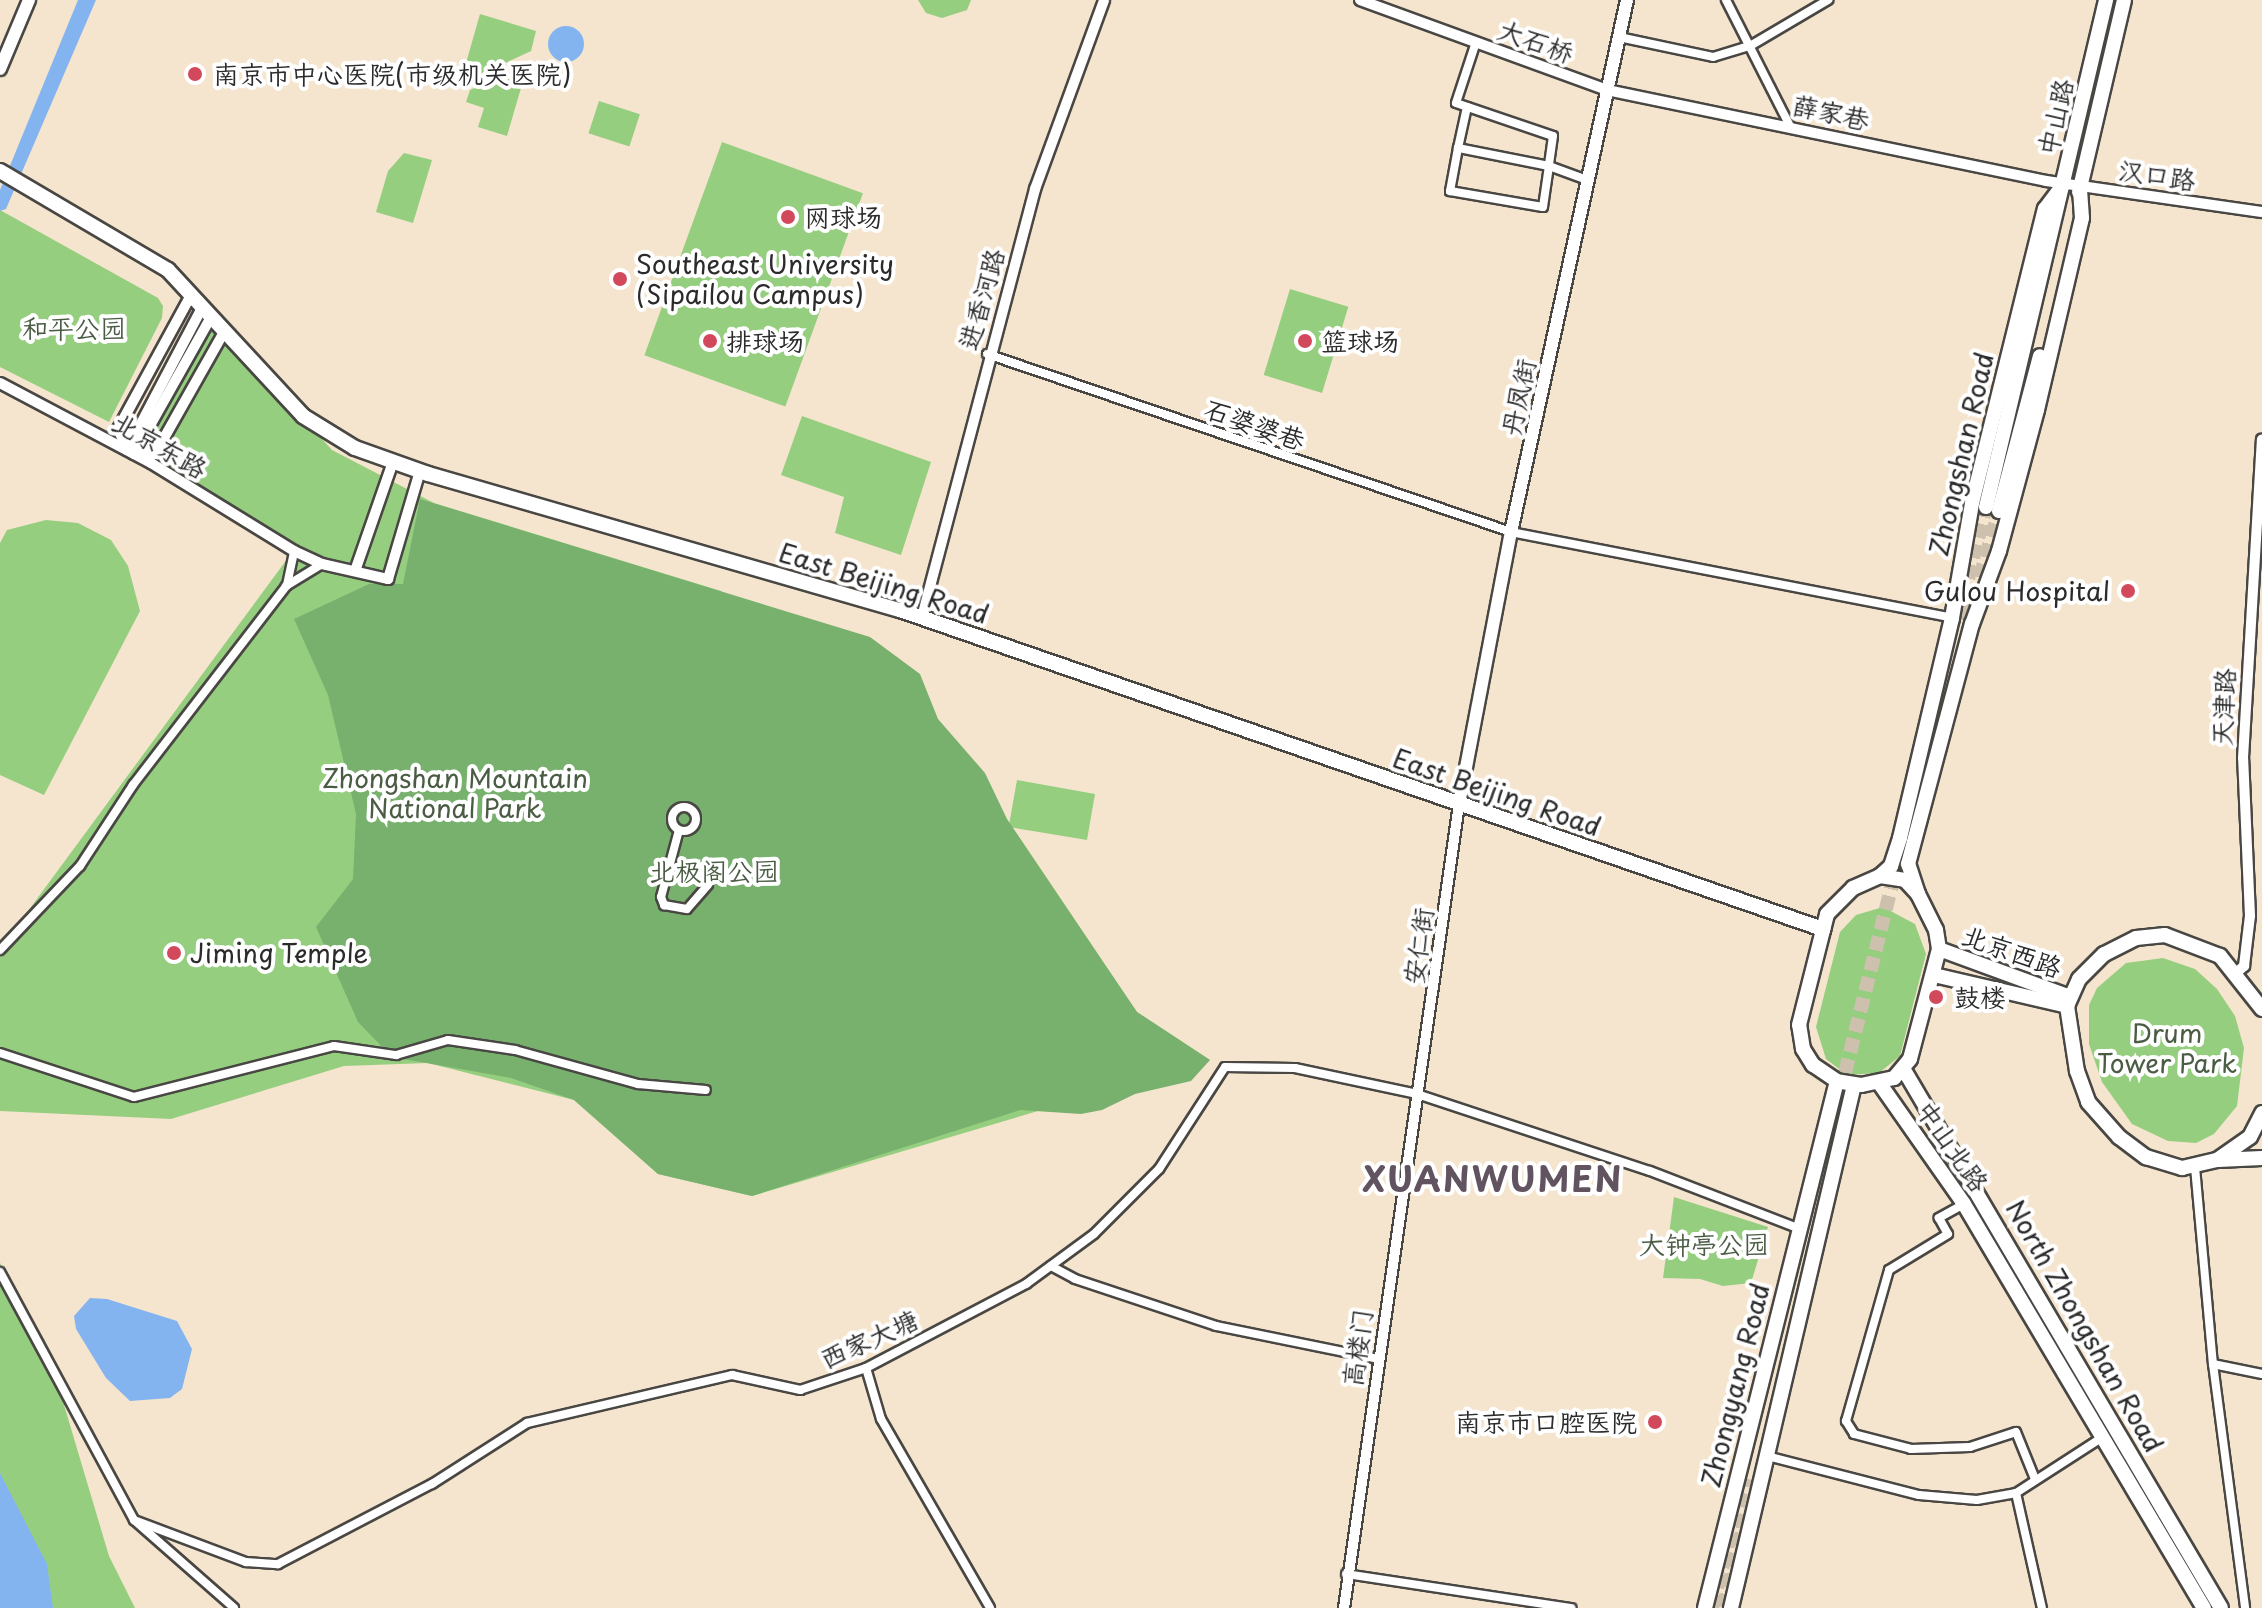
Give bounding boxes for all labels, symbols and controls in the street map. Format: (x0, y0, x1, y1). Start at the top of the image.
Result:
street label: 大石桥 (1494, 13, 1578, 69)
place label: 南京市中心医院(市级机关医院) (213, 58, 571, 90)
marker: 南京市中心医院(市级机关医院) (184, 63, 206, 85)
street label: 中山路 (2031, 75, 2079, 159)
street label: 薛家巷 (1790, 89, 1872, 135)
street label: 汉口路 (2116, 154, 2198, 196)
place label: 网球场 (804, 201, 882, 233)
marker: 网球场 (779, 208, 797, 226)
street label: 进香河路 (952, 245, 1010, 353)
place label: Southeast University (Sipailou Campus) (636, 248, 892, 310)
marker: Southeast University (Sipailou Campus) (611, 270, 629, 288)
park label: 和平公园 (22, 312, 126, 344)
place label: 排球场 (726, 325, 804, 357)
place label: 篮球场 (1321, 325, 1399, 357)
marker: 排球场 (701, 332, 719, 350)
marker: 篮球场 (1296, 332, 1314, 350)
street label: Zhongshan Road (1922, 350, 2000, 558)
street label: 丹凤街 (1495, 356, 1541, 438)
street label: 石婆婆巷 (1201, 392, 1309, 456)
street label: 北京东路 (107, 405, 213, 485)
street label: East Beijing Road (775, 536, 993, 630)
place label: Gulou Hospital (1924, 575, 2110, 607)
marker: Gulou Hospital (2117, 580, 2139, 602)
street label: 天津路 (2205, 667, 2241, 747)
street label: East Beijing Road (1389, 742, 1605, 842)
park label: Zhongshan Mountain National Park (323, 762, 587, 824)
park label: 北极阁公园 (649, 855, 779, 887)
street label: 安仁街 (1397, 905, 1439, 987)
street label: 北京西路 (1958, 919, 2066, 983)
place label: Jiming Temple (190, 937, 368, 969)
marker: Jiming Temple (165, 944, 183, 962)
place label: 鼓楼 (1954, 981, 2006, 1013)
marker: 鼓楼 (1925, 986, 1947, 1008)
park label: Drum Tower Park (2097, 1017, 2237, 1078)
street label: 中山北路 (1910, 1094, 1996, 1198)
district label: XUANWUMEN (1363, 1159, 1623, 1199)
street label: North Zhongshan Road (1999, 1193, 2171, 1459)
park label: 大钟亭公园 (1639, 1228, 1769, 1260)
street label: Zhongyang Road (1695, 1280, 1775, 1490)
street label: 西家大塘 (815, 1304, 923, 1374)
street label: 高楼门 (1336, 1307, 1378, 1389)
place label: 南京市口腔医院 (1455, 1406, 1637, 1438)
marker: 南京市口腔医院 (1644, 1411, 1666, 1433)

